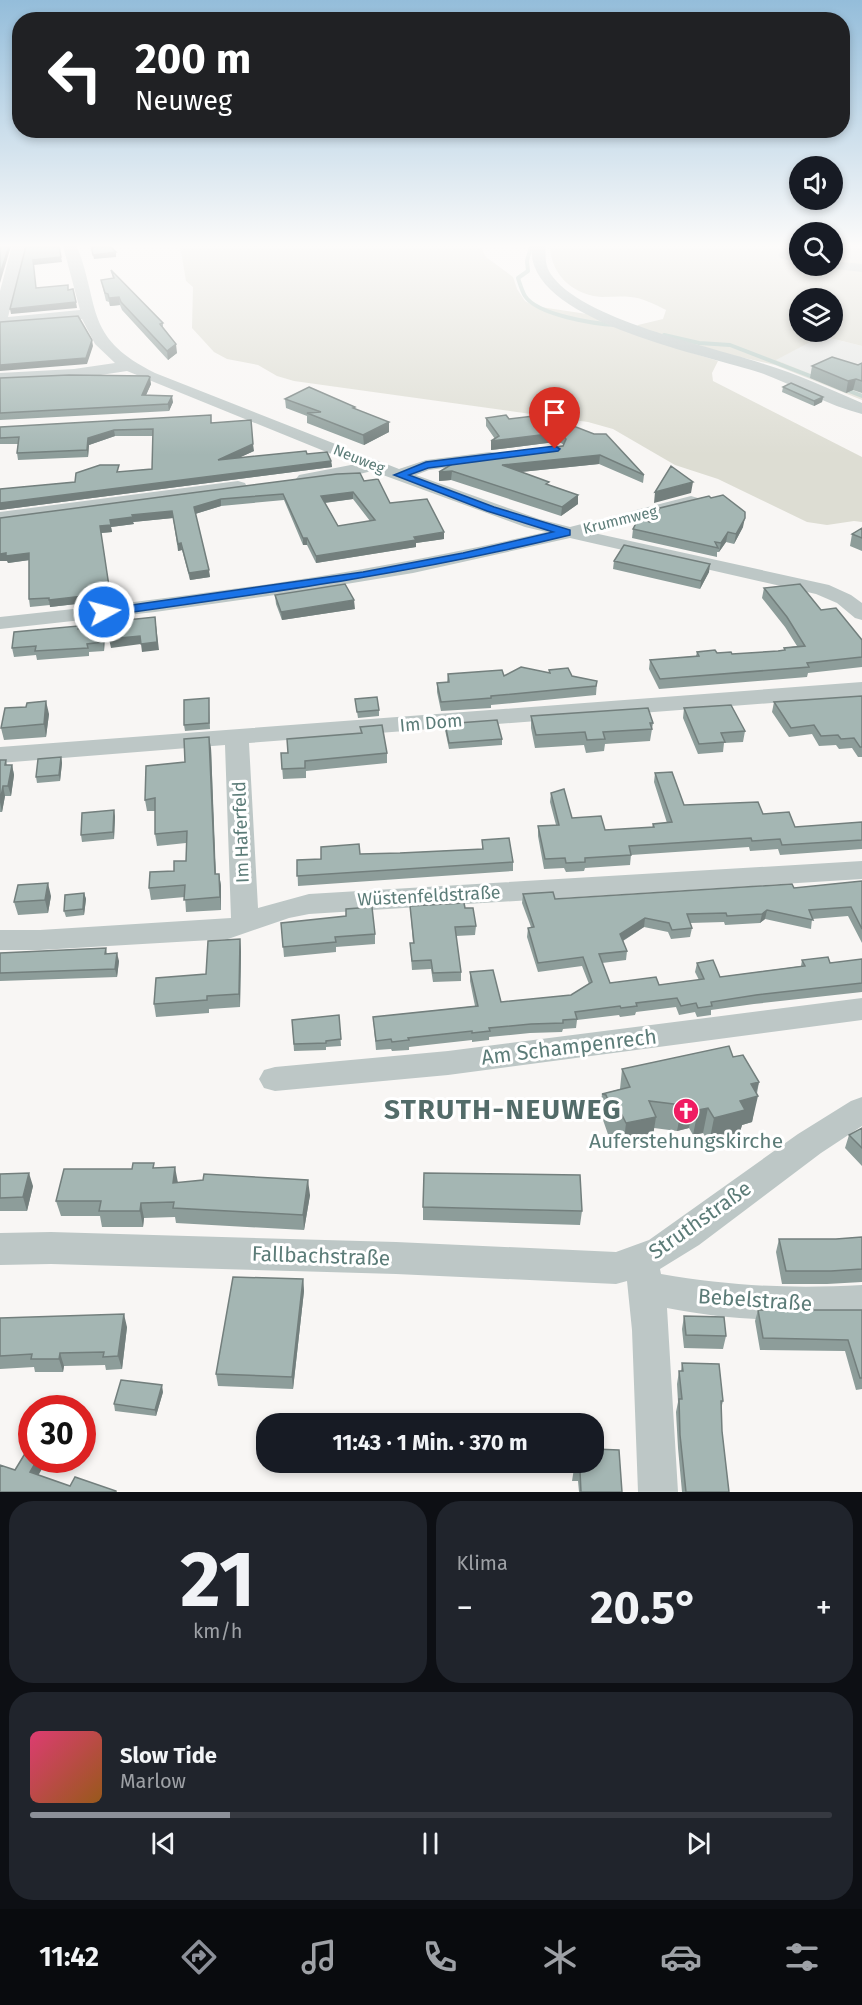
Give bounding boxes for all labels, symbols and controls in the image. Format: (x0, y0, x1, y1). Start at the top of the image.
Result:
text: 200 m (135, 34, 251, 84)
icon: left (36, 36, 114, 114)
text: Neuweg (135, 85, 232, 117)
map controls (789, 156, 843, 342)
button: sound (789, 156, 843, 210)
button: search (789, 222, 843, 276)
button: layers (789, 288, 843, 342)
pin (529, 387, 580, 449)
icon: arrive (538, 396, 571, 429)
street label: Neuweg (331, 441, 388, 478)
street label: Krummweg (581, 502, 659, 538)
position arrow (72, 580, 136, 644)
street label: Im Dom (399, 709, 463, 737)
street label: Im Haferfeld (228, 781, 254, 883)
street label: Wüstenfeldstraße (357, 881, 501, 911)
street label: Am Schampenrech (480, 1023, 658, 1071)
district label: STRUTH-NEUWEG (384, 1093, 622, 1126)
church icon: Auferstehungskirche (671, 1096, 701, 1126)
place label: Auferstehungskirche (589, 1128, 783, 1154)
street label: Struthstraße (644, 1175, 756, 1265)
street label: Fallbachstraße (251, 1241, 391, 1271)
street label: Bebelstraße (697, 1283, 813, 1317)
speed limit sign: 30 (18, 1395, 96, 1473)
text: 11:43 · 1 Min. · 370 m (332, 1429, 528, 1456)
text: 21 (180, 1533, 255, 1627)
text: Klima (457, 1551, 508, 1575)
text: 20.5° (590, 1581, 698, 1635)
text: − (457, 1588, 473, 1628)
text: + (816, 1588, 832, 1628)
text: km/h (193, 1619, 243, 1643)
text: Slow Tide (120, 1742, 217, 1769)
text: Marlow (120, 1769, 186, 1793)
icon: previous (147, 1827, 180, 1860)
icon: pause (414, 1827, 447, 1860)
icon: next (682, 1827, 715, 1860)
icon: directions (178, 1936, 220, 1978)
icon: music (298, 1936, 340, 1978)
icon: phone (419, 1936, 461, 1978)
icon: climate (539, 1936, 581, 1978)
icon: car (660, 1936, 702, 1978)
icon: filters (781, 1936, 823, 1978)
text: 11:42 (39, 1941, 99, 1973)

